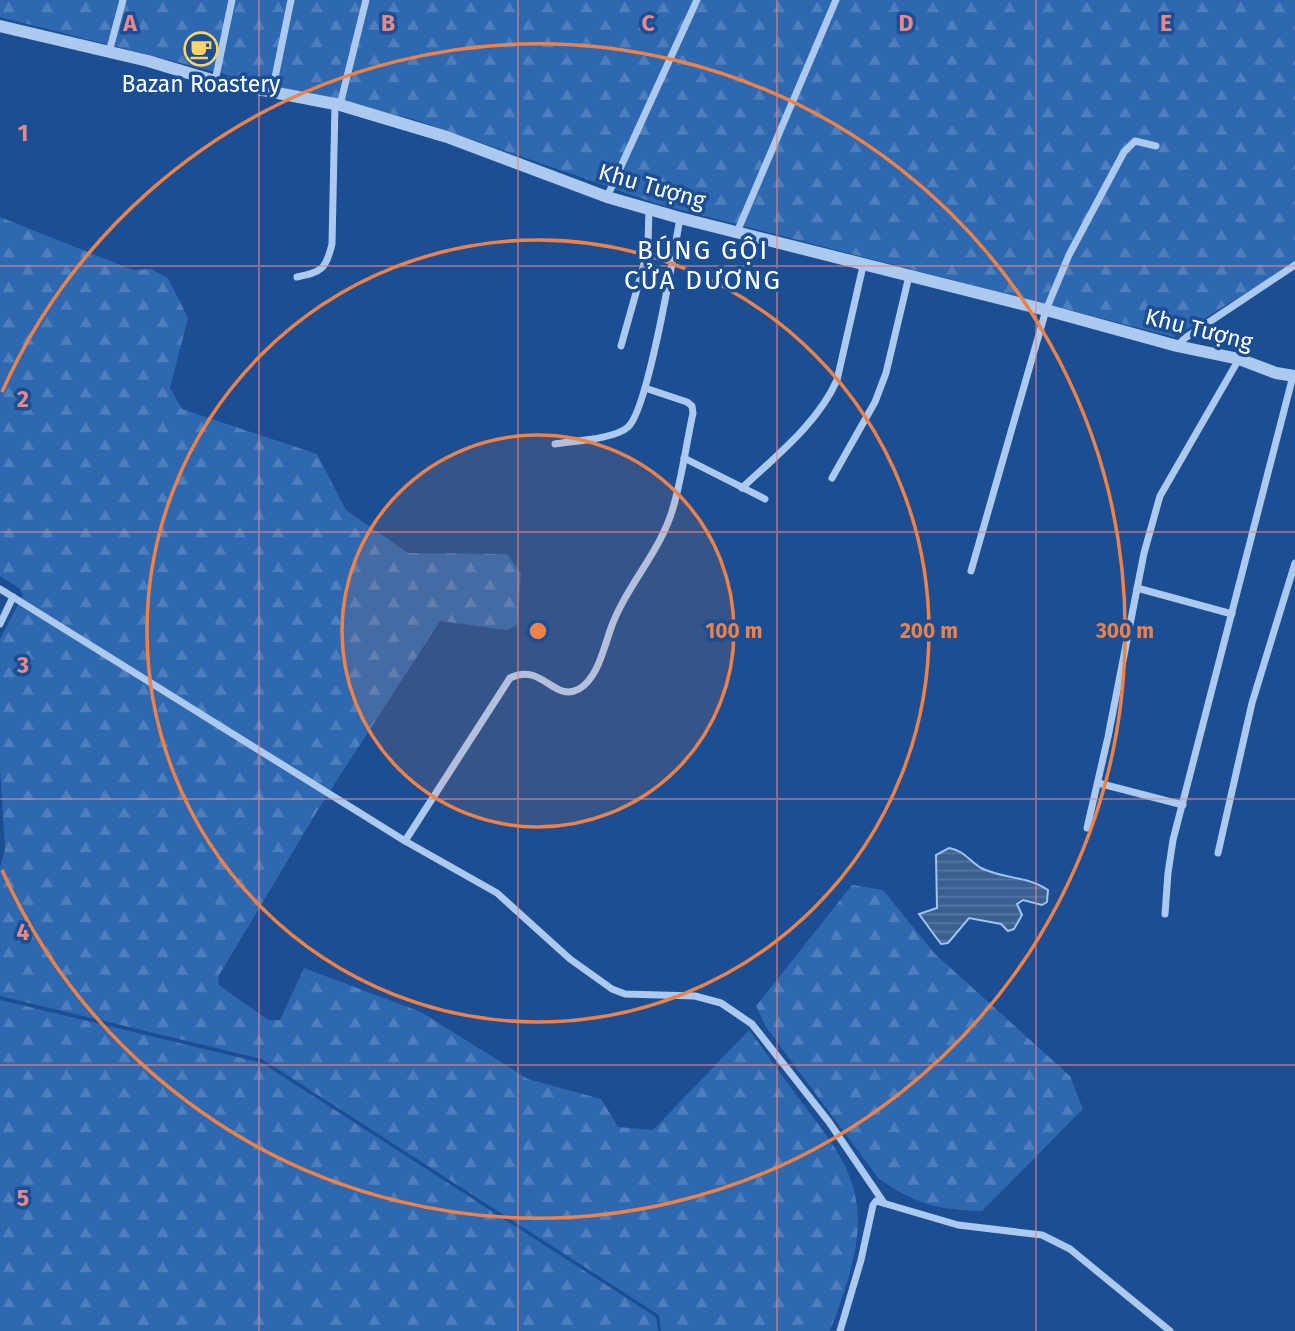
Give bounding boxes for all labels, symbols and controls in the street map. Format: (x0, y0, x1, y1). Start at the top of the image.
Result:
text: A (122, 9, 137, 37)
text: B (381, 9, 395, 37)
text: C (641, 9, 655, 37)
text: D (899, 9, 914, 37)
text: E (1160, 9, 1172, 37)
cafe icon: Bazan Roastery (182, 30, 220, 68)
place label: Bazan Roastery (122, 70, 281, 98)
text: 1 (18, 119, 28, 147)
street label: Khu Tượng (595, 157, 709, 215)
district label: BÚNG GỘI CỬA DƯƠNG (624, 235, 782, 296)
street label: Khu Tượng (1142, 302, 1256, 356)
text: 2 (17, 385, 29, 413)
text: 100 m (705, 618, 763, 644)
text: 200 m (900, 618, 958, 644)
text: 300 m (1095, 618, 1154, 644)
centre of rings (526, 619, 550, 643)
text: 3 (16, 651, 29, 679)
text: 4 (17, 918, 30, 946)
text: 5 (17, 1184, 29, 1212)

